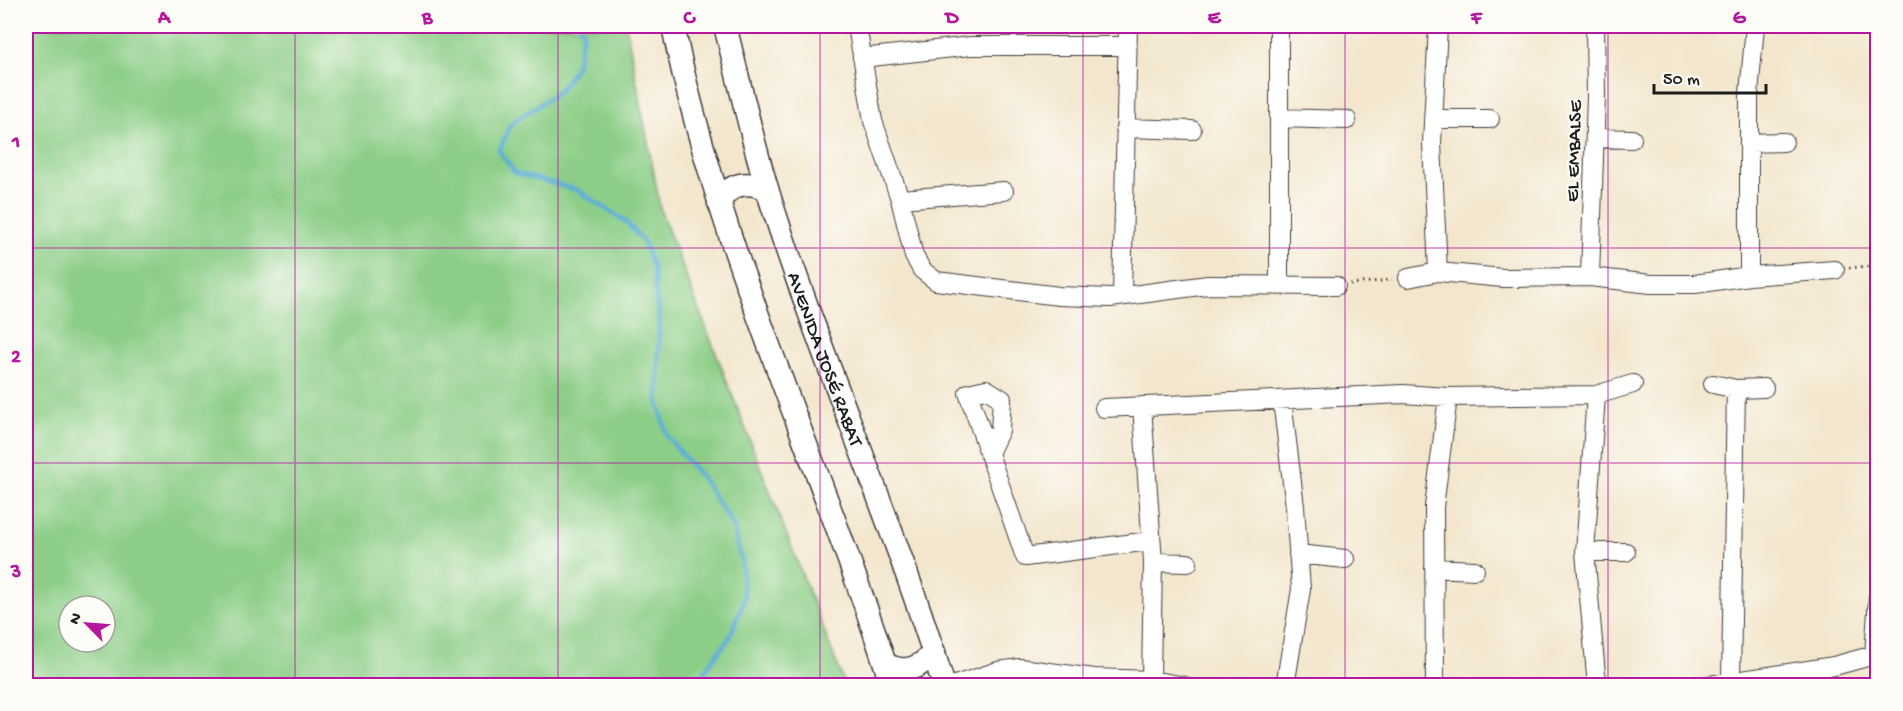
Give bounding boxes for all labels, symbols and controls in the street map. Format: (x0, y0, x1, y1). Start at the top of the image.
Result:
text: A (157, 8, 172, 31)
text: B (421, 8, 433, 31)
text: C (683, 8, 697, 31)
text: D (943, 8, 959, 31)
text: E (1208, 8, 1222, 31)
text: F (1470, 8, 1483, 31)
text: G (1733, 8, 1747, 31)
scale bar (1654, 57, 1766, 95)
text: 50 m (1663, 70, 1700, 91)
street label: EL EMBALSE (1562, 98, 1589, 202)
text: 1 (11, 132, 20, 155)
street label: AVENIDA JOSÉ RABAT (780, 270, 867, 451)
text: 2 (11, 347, 21, 370)
text: 3 (10, 562, 21, 585)
north arrow (57, 594, 117, 654)
text: N (66, 610, 88, 628)

